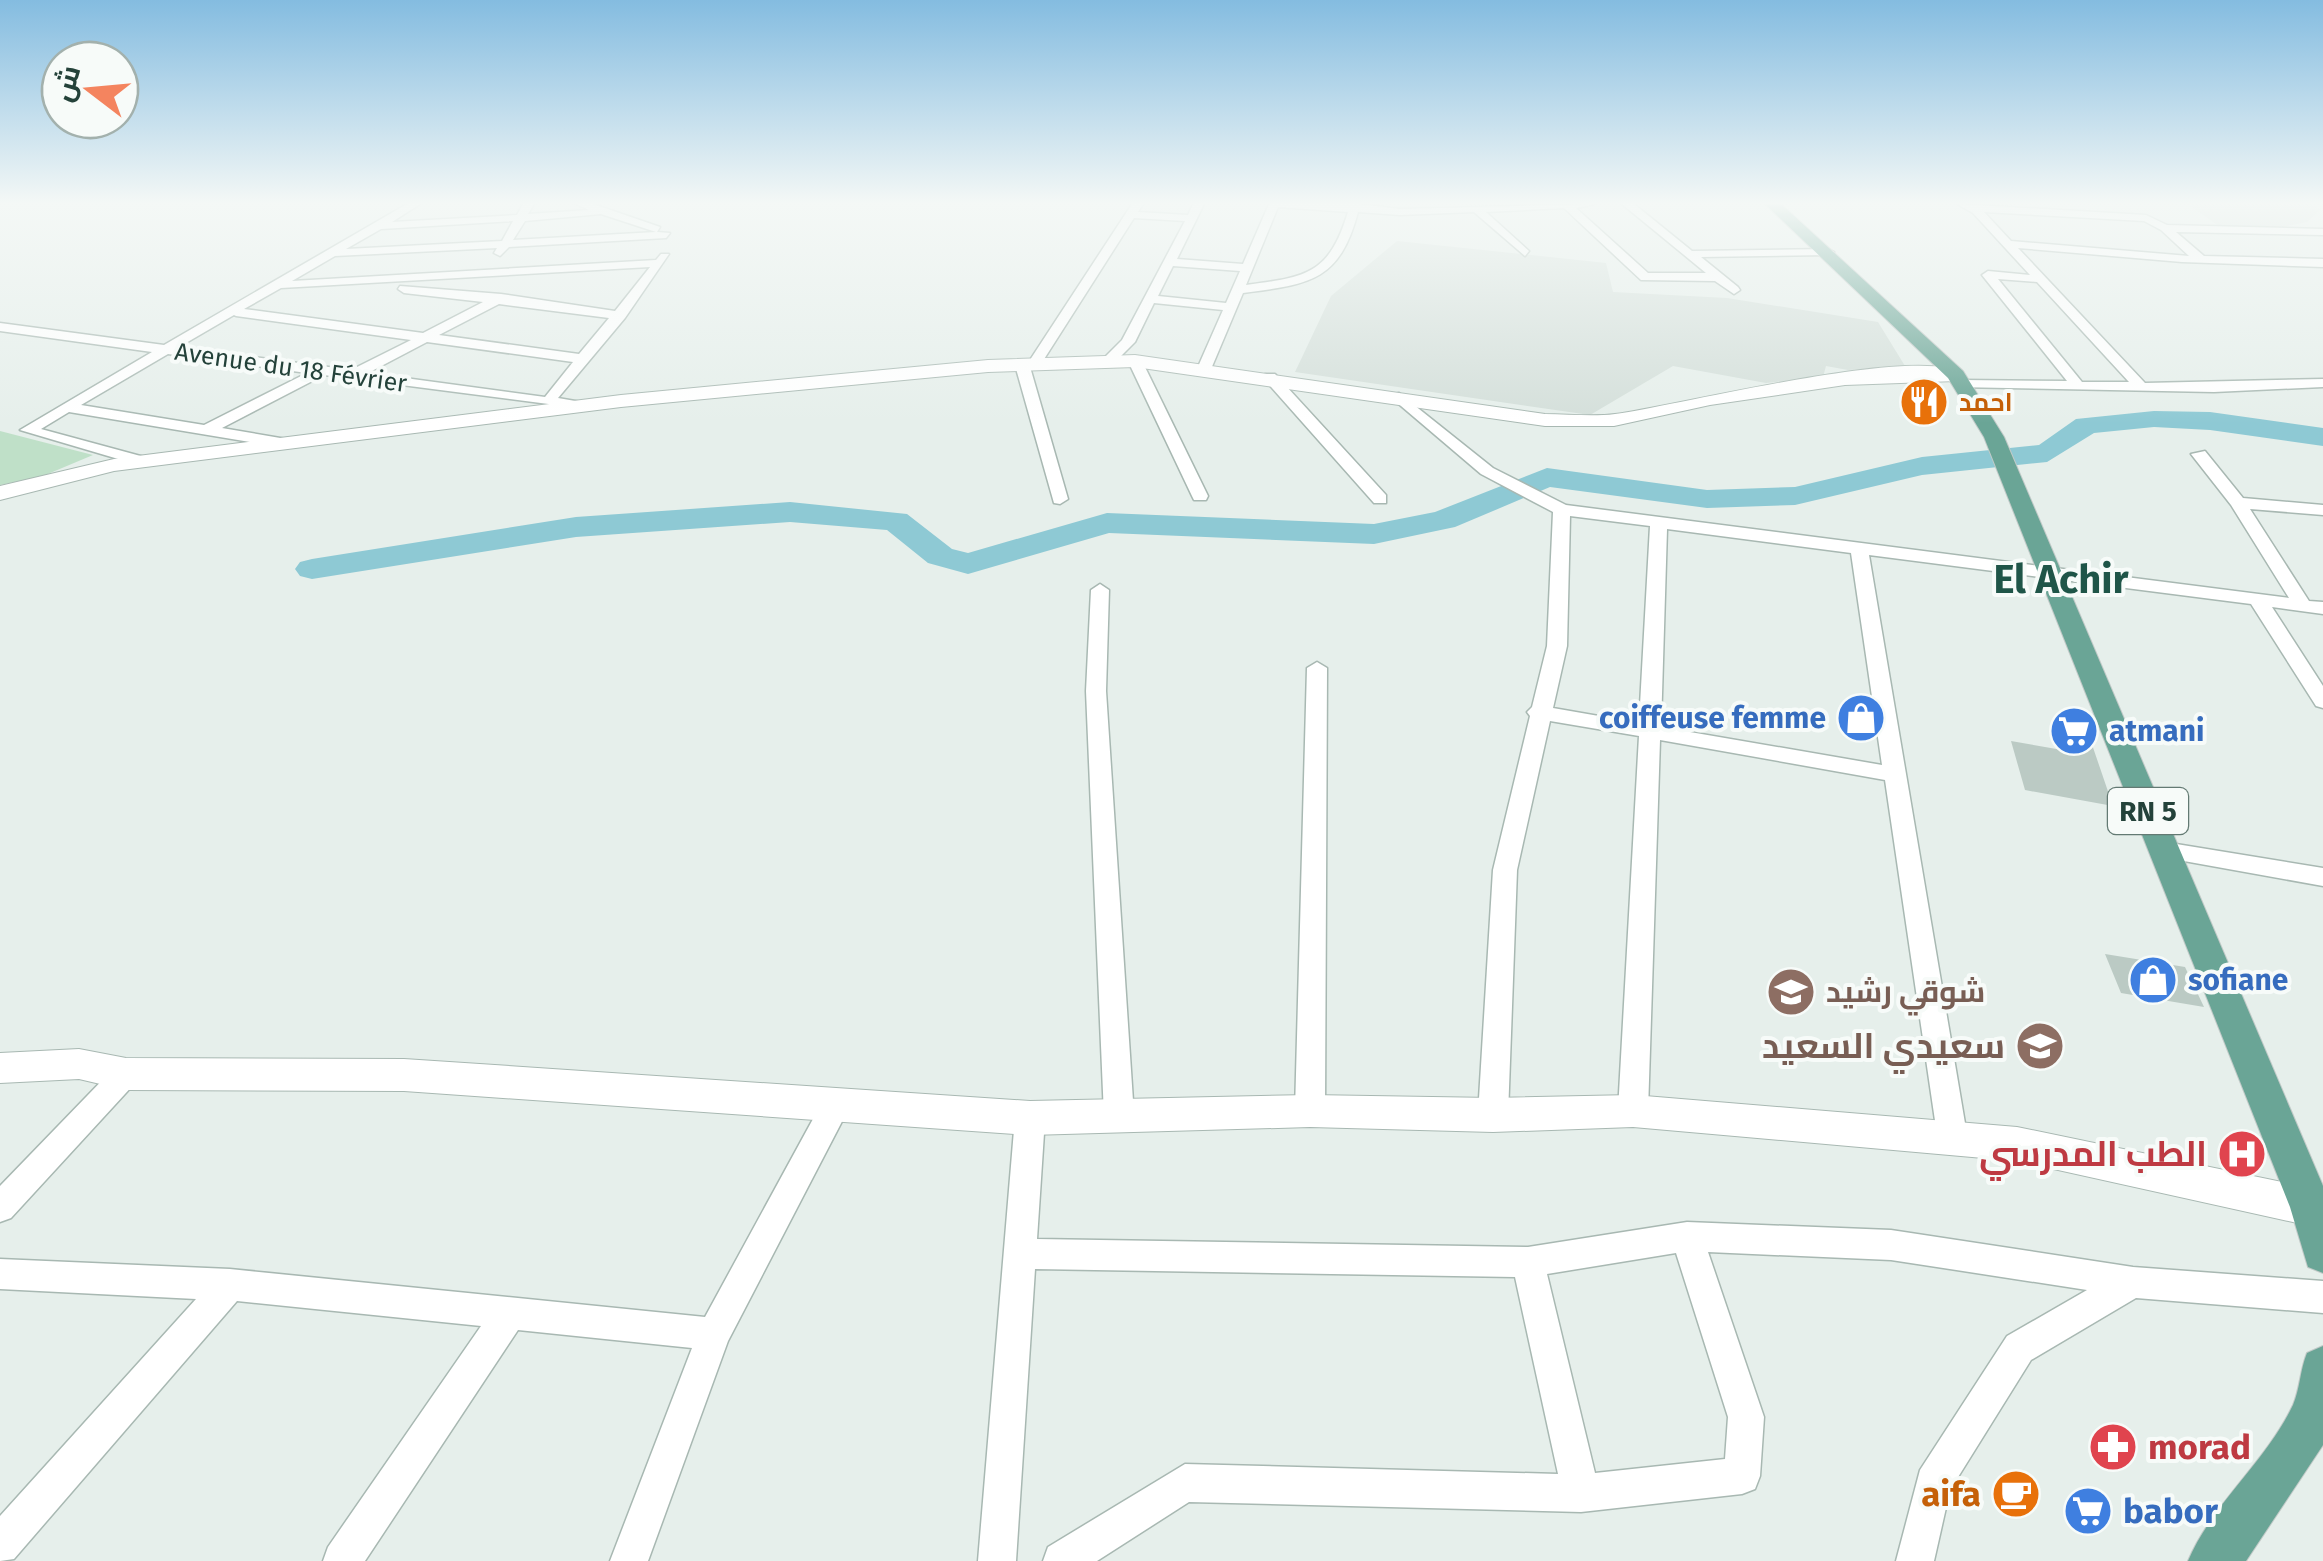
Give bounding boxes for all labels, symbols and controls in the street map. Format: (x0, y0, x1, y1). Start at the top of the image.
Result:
north arrow (40, 40, 140, 140)
text: ش (46, 61, 87, 105)
street label: Avenue du 18 Février (173, 337, 409, 399)
restaurant icon: احمد (1898, 376, 1950, 428)
place label: احمد (1959, 388, 2012, 418)
district label: El Achir (1993, 556, 2130, 604)
shop icon: coiffeuse femme (1835, 692, 1887, 744)
place label: coiffeuse femme (1599, 700, 1826, 736)
supermarket icon: atmani (2048, 705, 2100, 757)
place label: atmani (2109, 713, 2205, 749)
road number: RN 5 (2108, 788, 2188, 834)
shop icon: sofiane (2127, 954, 2179, 1006)
place label: sofiane (2188, 962, 2288, 998)
school or university icon: شوقي رشيد (1765, 966, 1817, 1018)
place label: شوقي رشيد (1826, 974, 1985, 1016)
school or university icon: سعيدي السعيد (2014, 1020, 2066, 1072)
place label: سعيدي السعيد (1762, 1025, 2005, 1074)
hospital icon: الطب المدرسي (2216, 1128, 2268, 1180)
place label: الطب المدرسي (1979, 1133, 2207, 1181)
pharmacy icon: morad (2087, 1421, 2139, 1473)
place label: morad (2148, 1426, 2251, 1468)
cafe icon: aifa (1990, 1468, 2042, 1520)
place label: aifa (1921, 1473, 1981, 1515)
supermarket icon: babor (2062, 1485, 2114, 1537)
place label: babor (2123, 1490, 2219, 1532)

